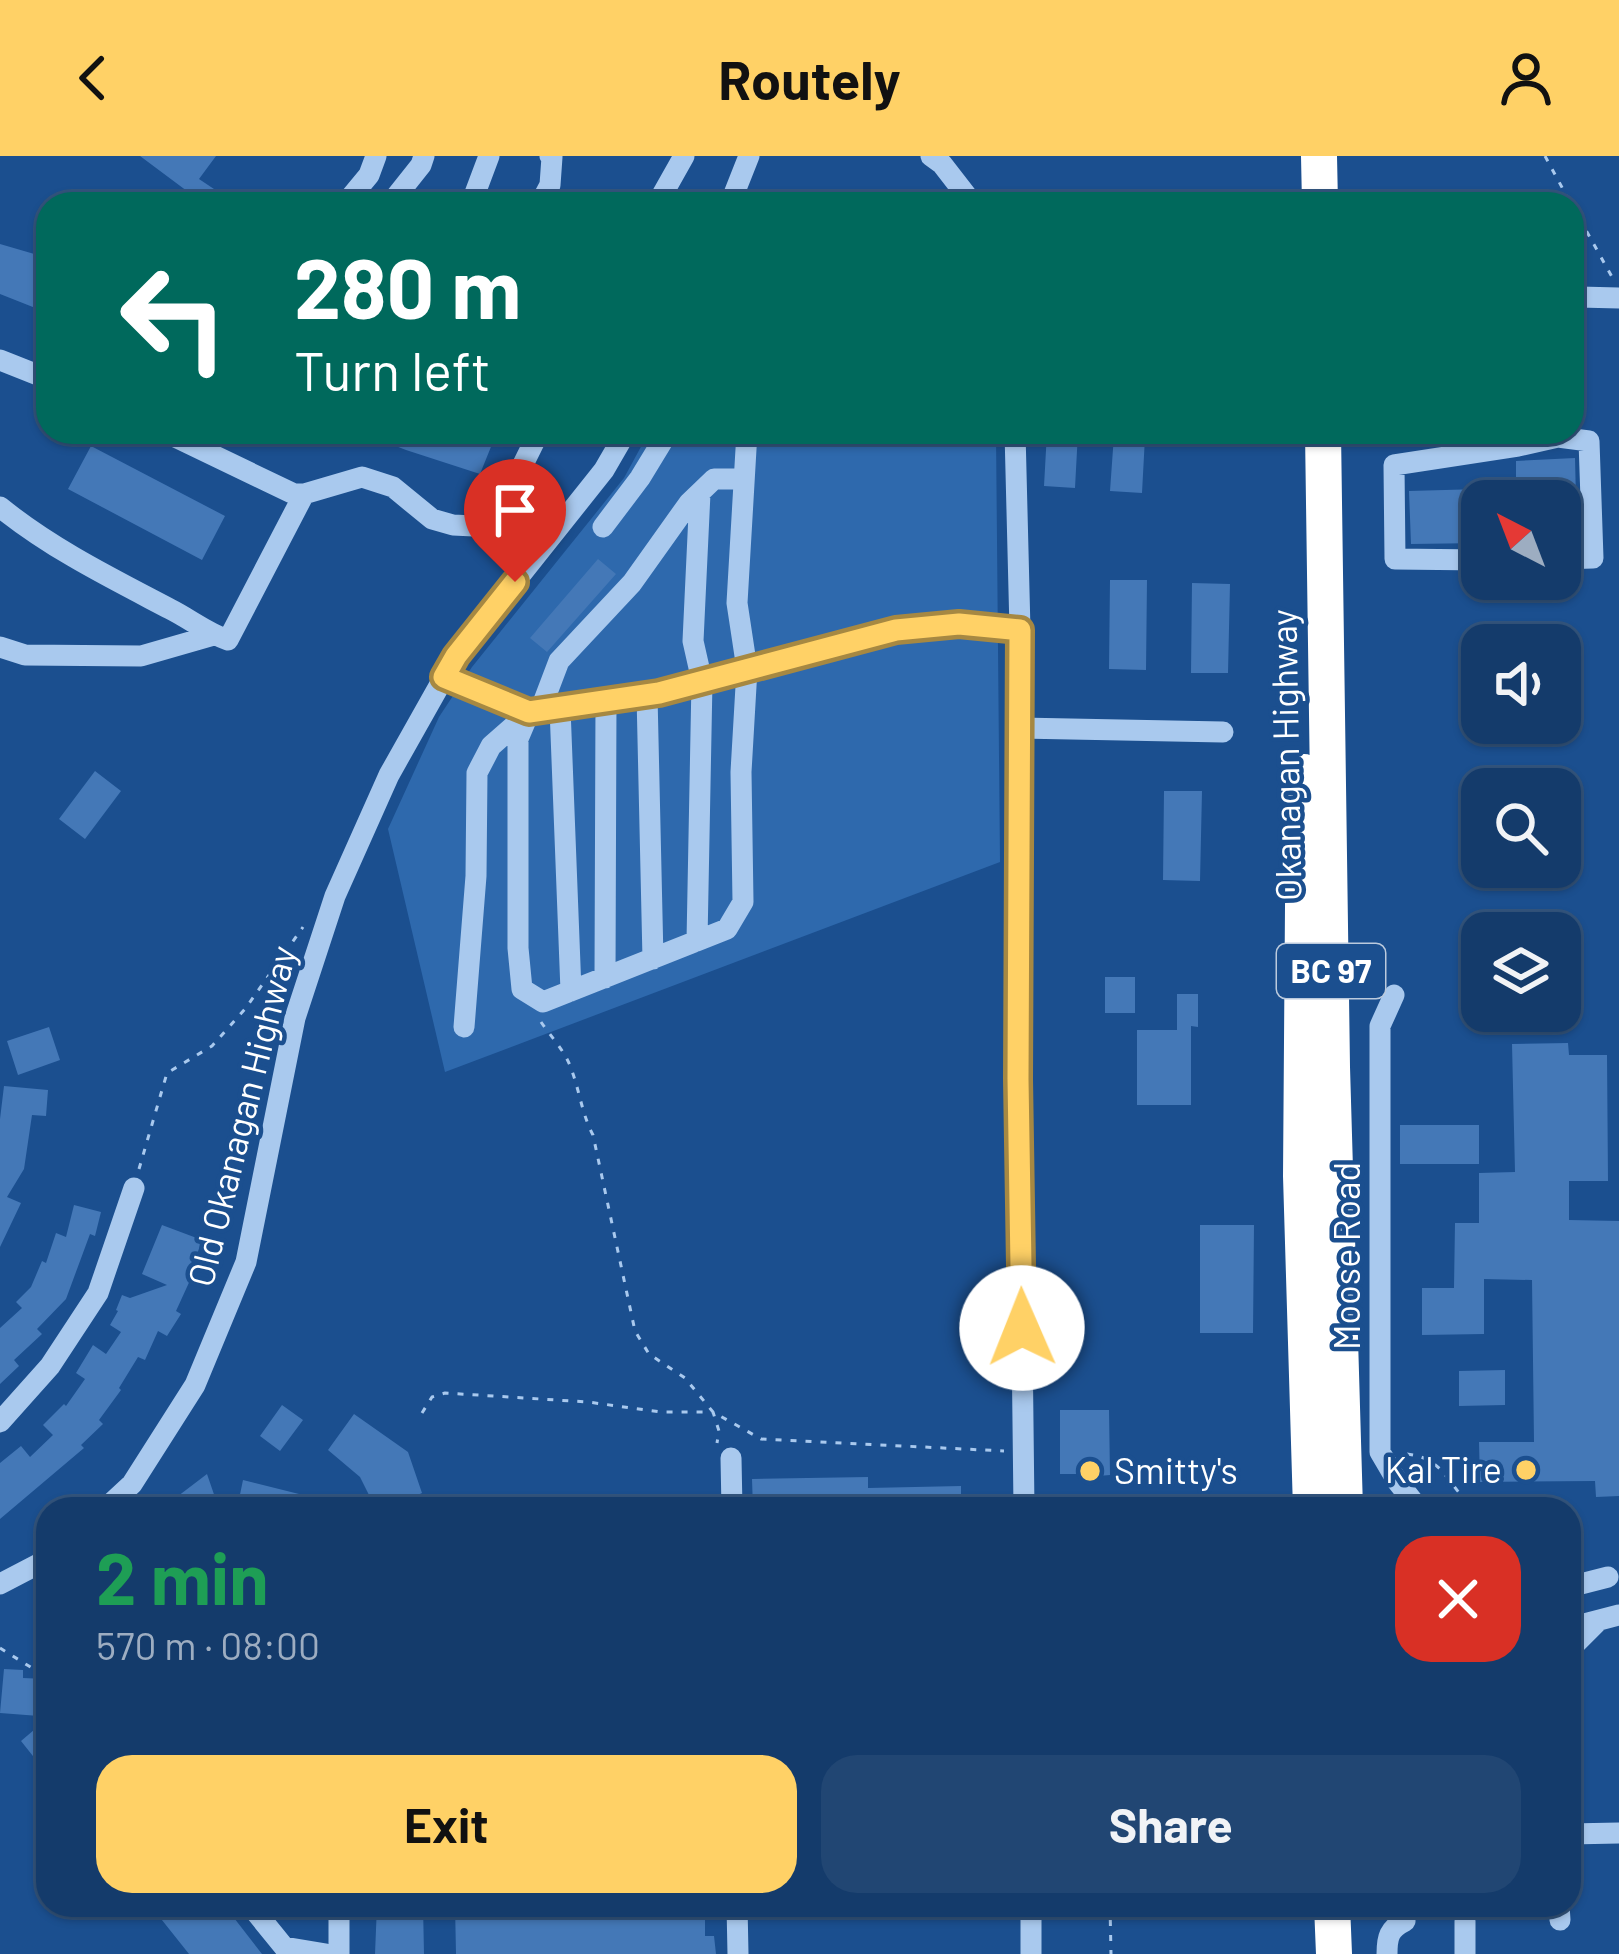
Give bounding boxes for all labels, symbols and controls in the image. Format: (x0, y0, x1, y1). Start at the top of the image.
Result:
icon: back (60, 45, 126, 111)
icon: person (1493, 45, 1559, 111)
text: Routely (718, 46, 901, 111)
text: 280 m (294, 235, 521, 336)
icon: left (96, 240, 252, 396)
text: Turn left (294, 337, 491, 402)
pin (464, 459, 566, 582)
icon: arrive (482, 477, 548, 543)
north arrow (1461, 480, 1581, 600)
map controls (1461, 480, 1581, 1032)
street label: Okanagan Highway (1260, 609, 1309, 901)
button: sound (1461, 624, 1581, 744)
button: search (1461, 768, 1581, 888)
button: layers (1461, 912, 1581, 1032)
street label: Old Okanagan Highway (177, 941, 304, 1290)
road number: BC 97 (1277, 944, 1385, 998)
street label: Moose Road (1324, 1162, 1367, 1350)
position arrow (959, 1265, 1085, 1391)
place label: Kal Tire (1385, 1447, 1502, 1490)
place label: Smitty's (1114, 1448, 1238, 1491)
marker: Kal Tire (1513, 1457, 1539, 1483)
marker: Smitty's (1077, 1458, 1103, 1484)
text: 2 min (96, 1533, 269, 1619)
button: close (1395, 1536, 1521, 1662)
text: 570 m · 08:00 (96, 1621, 320, 1668)
button: Exit (96, 1755, 797, 1893)
button: Share (821, 1755, 1521, 1893)

